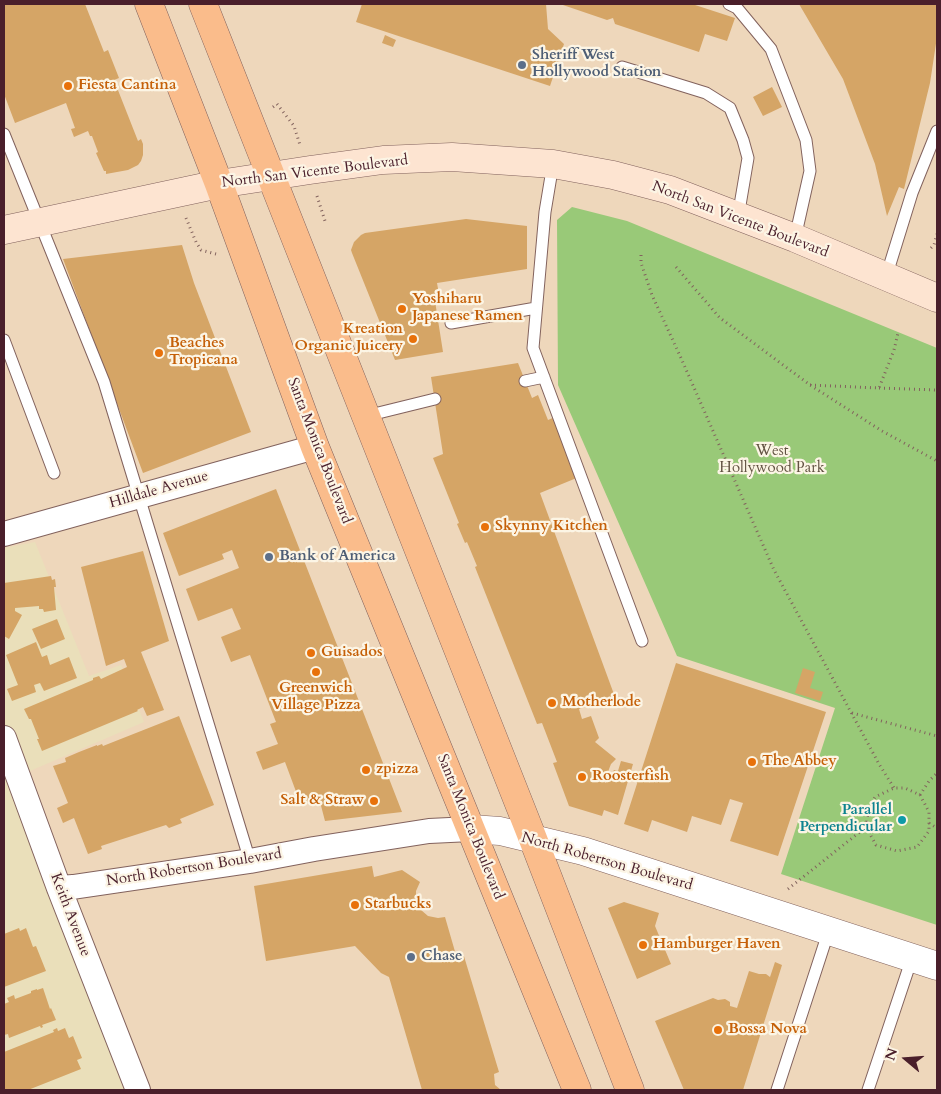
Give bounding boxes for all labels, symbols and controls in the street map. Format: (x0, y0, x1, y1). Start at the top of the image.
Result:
place label: Sheriff West Hollywood Station (532, 47, 661, 82)
marker: Sheriff West Hollywood Station (516, 59, 528, 71)
place label: Fiesta Cantina (78, 77, 176, 95)
marker: Fiesta Cantina (62, 80, 74, 92)
street label: North San Vicente Boulevard (221, 152, 409, 192)
street label: North San Vicente Boulevard (649, 178, 831, 262)
place label: Yoshiharu Japanese Ramen (412, 291, 523, 326)
marker: Yoshiharu Japanese Ramen (396, 303, 408, 315)
place label: Kreation Organic Juicery (295, 321, 403, 356)
marker: Kreation Organic Juicery (407, 333, 419, 345)
place label: Beaches Tropicana (169, 335, 238, 370)
marker: Beaches Tropicana (153, 347, 165, 359)
street label: Santa Monica Boulevard (283, 376, 355, 526)
park label: West Hollywood Park (719, 443, 825, 478)
street label: Hilldale Avenue (107, 467, 211, 513)
place label: Skynny Kitchen (495, 518, 608, 536)
marker: Skynny Kitchen (479, 521, 491, 533)
place label: Bank of America (279, 548, 396, 566)
marker: Bank of America (263, 551, 275, 563)
place label: Guisados (321, 644, 383, 662)
marker: Guisados (305, 647, 317, 659)
marker: Greenwich Village Pizza (310, 666, 322, 678)
place label: Greenwich Village Pizza (271, 680, 361, 715)
place label: Motherlode (562, 694, 641, 712)
marker: Motherlode (546, 697, 558, 709)
street label: Santa Monica Boulevard (433, 752, 507, 902)
place label: The Abbey (762, 753, 837, 771)
marker: The Abbey (746, 756, 758, 768)
place label: zpizza (376, 761, 419, 779)
marker: zpizza (360, 764, 372, 776)
place label: Roosterfish (592, 768, 669, 786)
marker: Roosterfish (576, 771, 588, 783)
place label: Salt & Straw (280, 792, 364, 810)
marker: Salt & Straw (368, 795, 380, 807)
place label: Parallel Perpendicular (800, 802, 892, 837)
marker: Parallel Perpendicular (896, 814, 908, 826)
street label: North Robertson Boulevard (519, 829, 695, 895)
street label: North Robertson Boulevard (105, 845, 283, 891)
street label: Keith Avenue (46, 871, 94, 959)
place label: Starbucks (365, 896, 431, 914)
marker: Starbucks (349, 899, 361, 911)
place label: Hamburger Haven (653, 936, 781, 954)
marker: Hamburger Haven (637, 939, 649, 951)
place label: Chase (421, 948, 462, 966)
marker: Chase (405, 951, 417, 963)
place label: Bossa Nova (728, 1021, 807, 1039)
marker: Bossa Nova (712, 1024, 724, 1036)
north arrow (881, 1034, 931, 1084)
text: N (880, 1045, 902, 1063)

